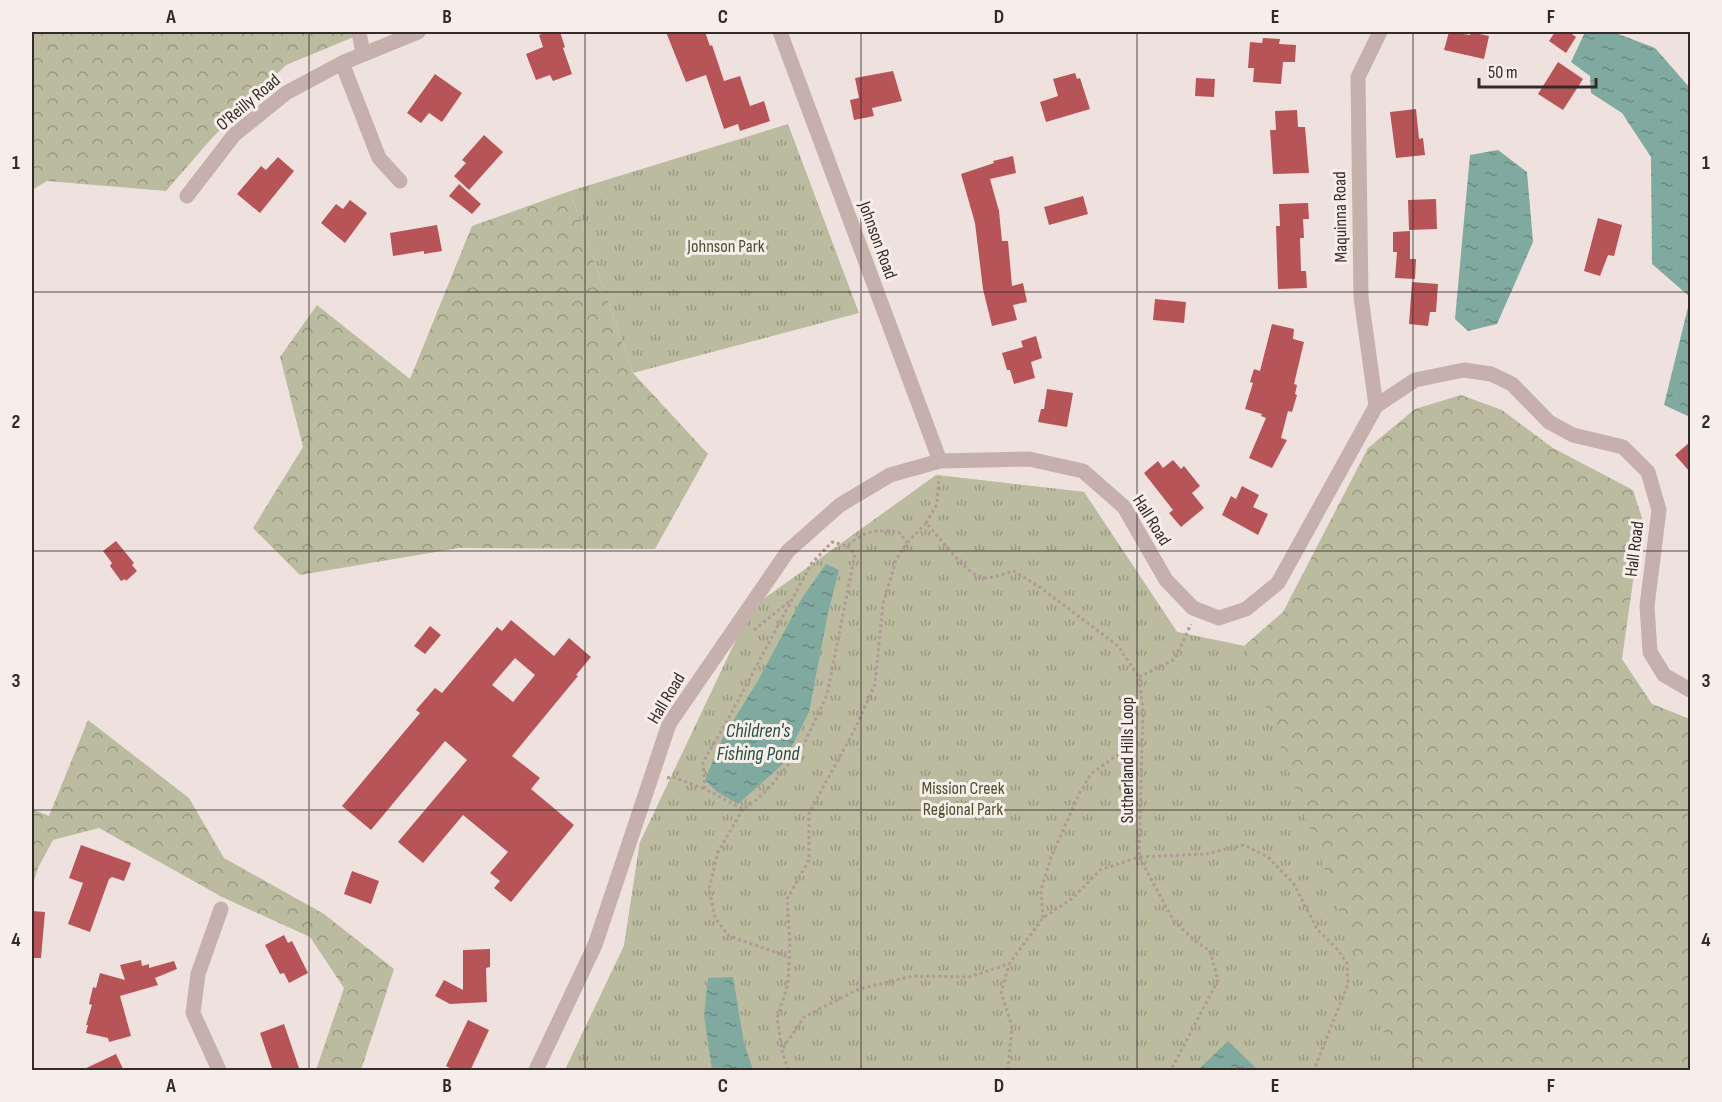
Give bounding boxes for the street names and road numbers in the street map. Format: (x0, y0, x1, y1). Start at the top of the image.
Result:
street label: O'Reilly Road (212, 70, 285, 135)
street label: Maquinna Road (1329, 171, 1352, 263)
street label: Johnson Road (853, 198, 901, 282)
street label: Hall Road (1128, 491, 1175, 549)
street label: Hall Road (1621, 520, 1648, 578)
street label: Hall Road (643, 669, 690, 728)
street label: Sutherland Hills Loop (1117, 697, 1138, 823)

